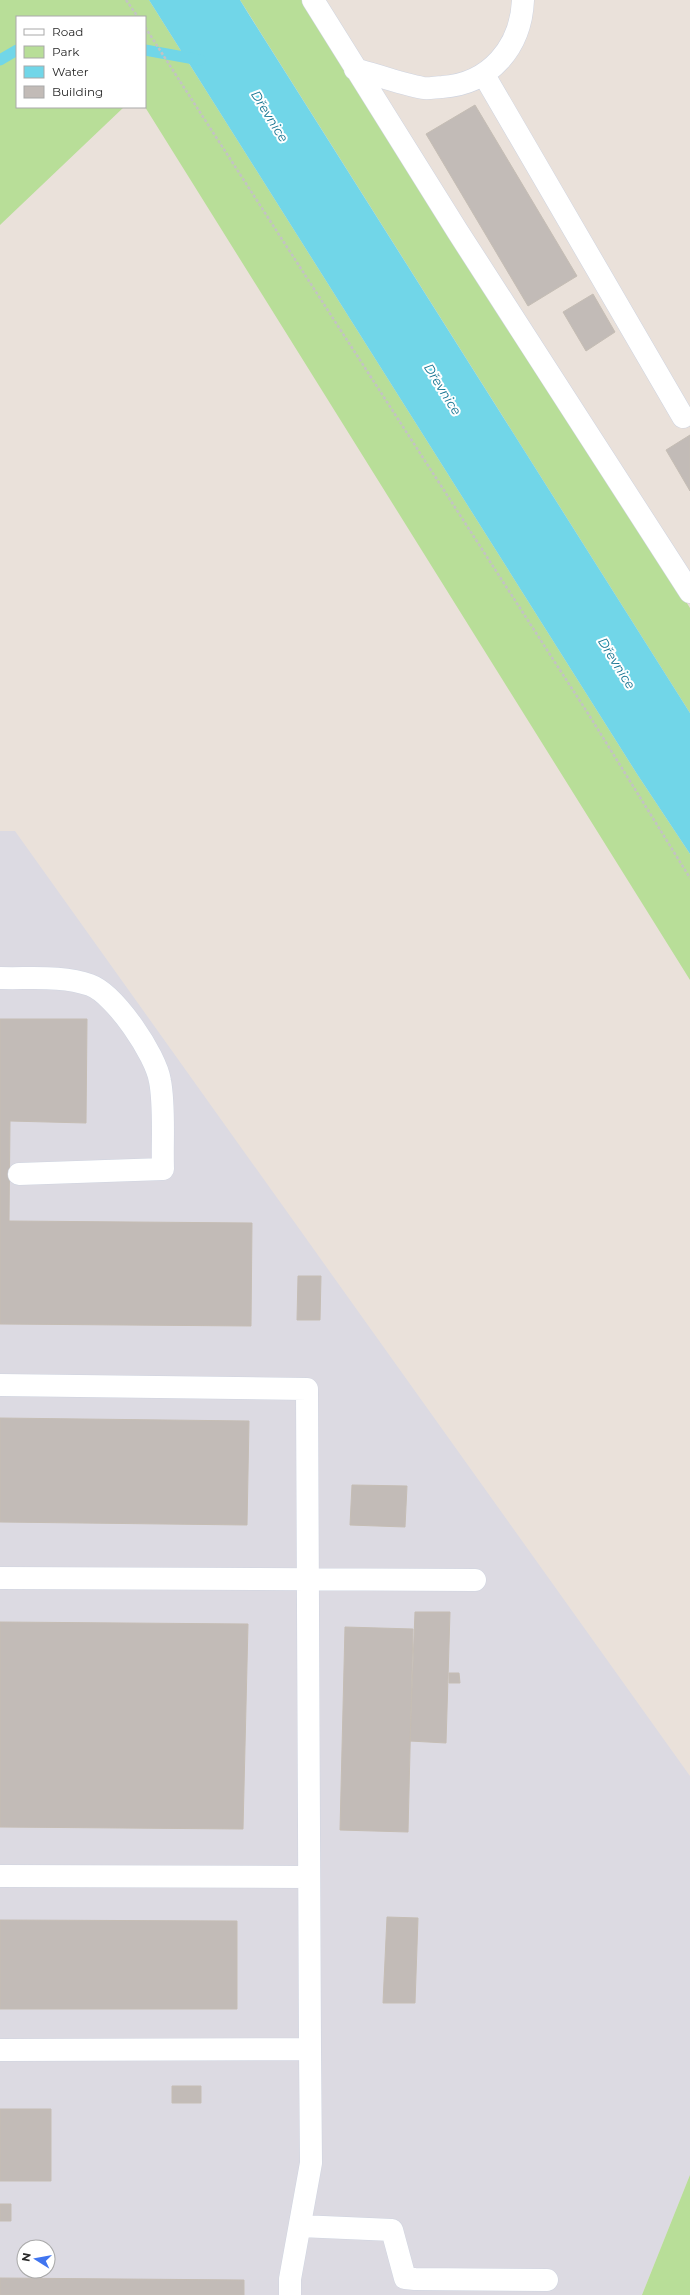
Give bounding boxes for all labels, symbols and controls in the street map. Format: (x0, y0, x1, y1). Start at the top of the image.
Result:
legend (16, 16, 146, 108)
text: Road (52, 24, 83, 39)
text: Park (52, 44, 80, 59)
text: Water (52, 64, 89, 79)
text: Building (52, 84, 103, 99)
water label: Dřevnice (248, 87, 292, 145)
water label: Dřevnice (421, 360, 465, 418)
water label: Dřevnice (595, 634, 639, 692)
north arrow (16, 2239, 56, 2279)
text: N (18, 2251, 34, 2263)

